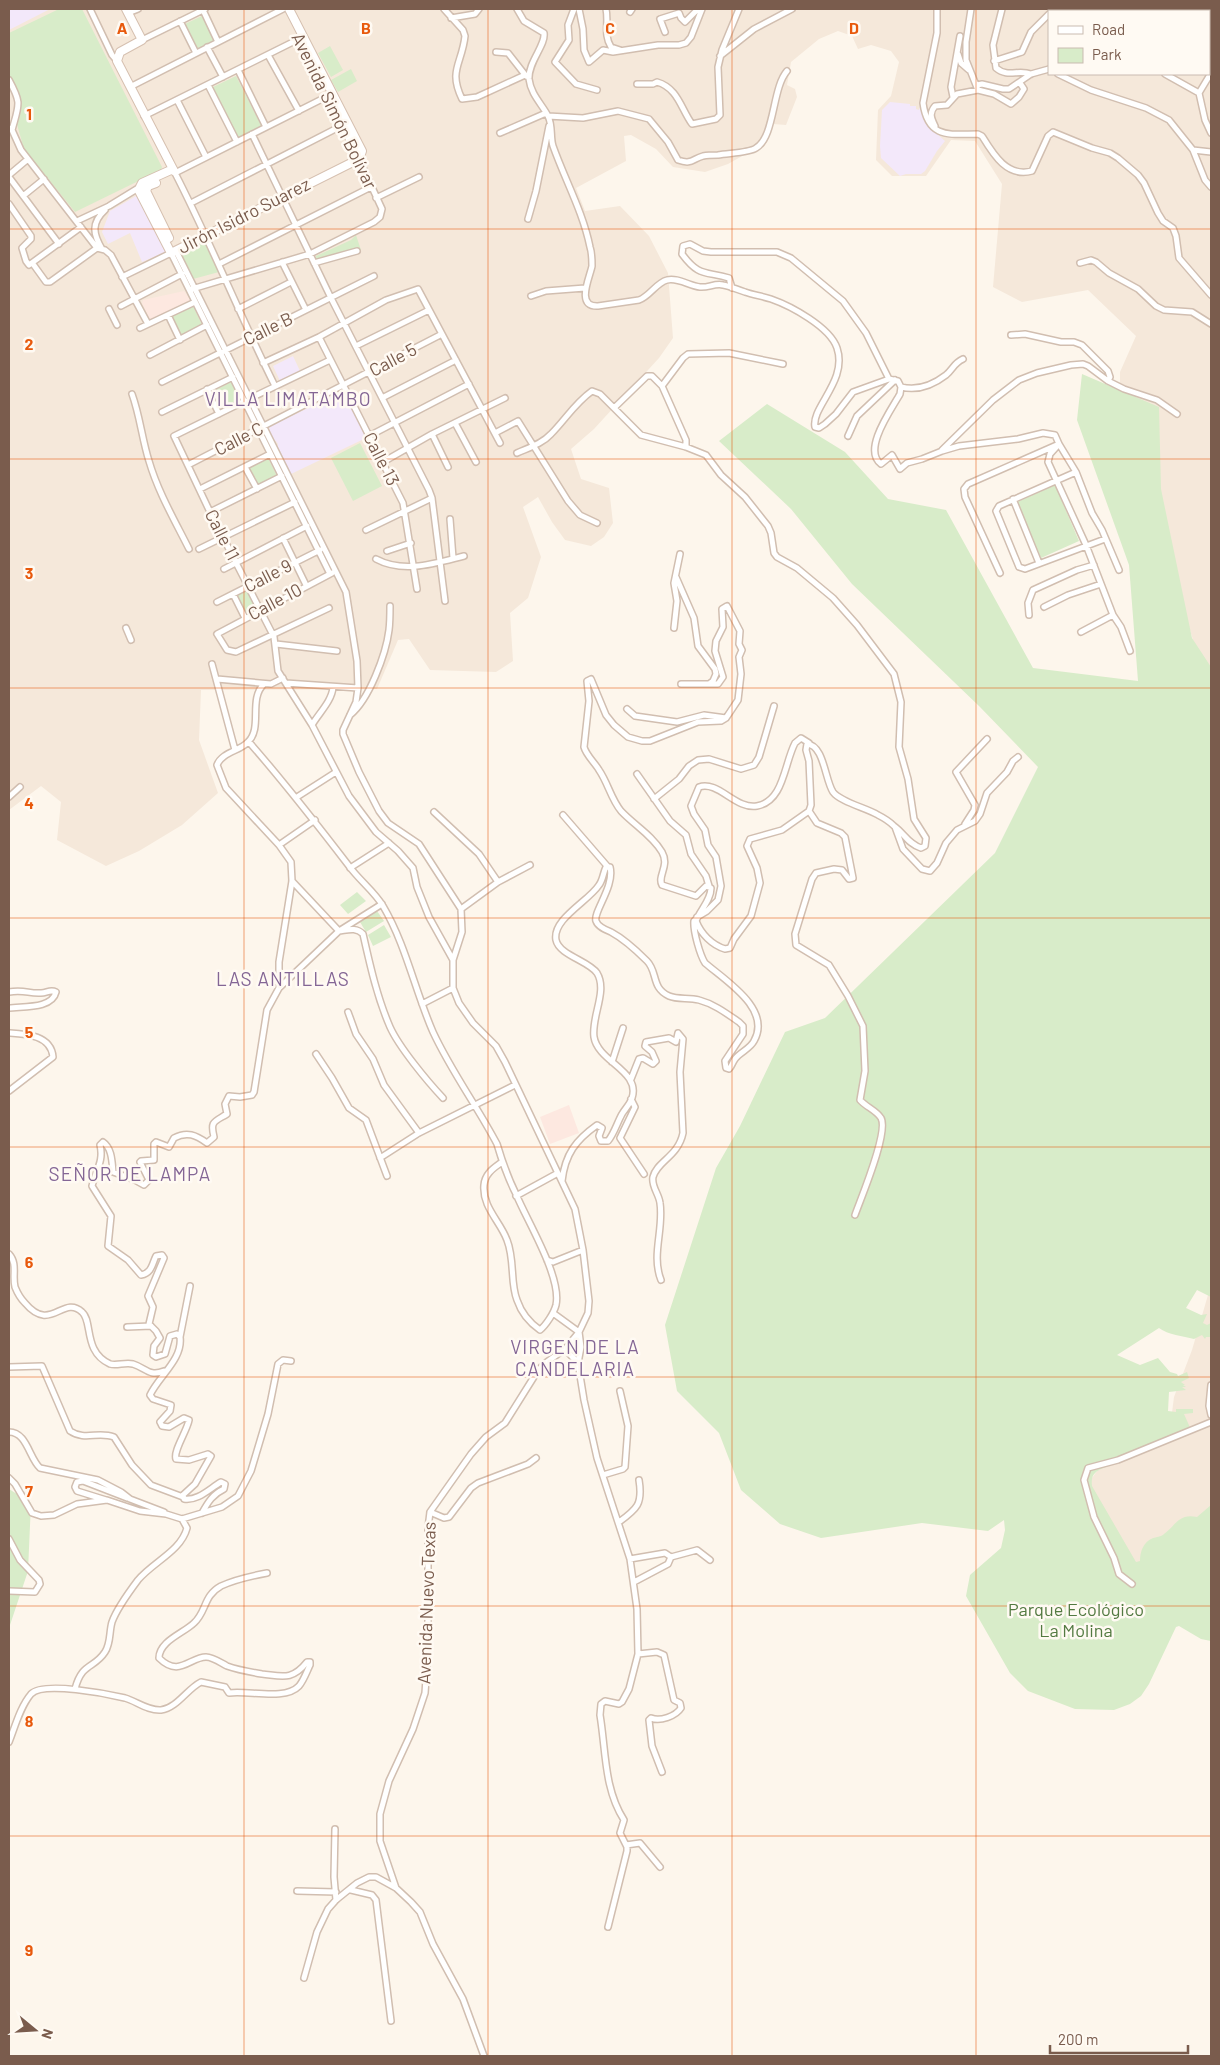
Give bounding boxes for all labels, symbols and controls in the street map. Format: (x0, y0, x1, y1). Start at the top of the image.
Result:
legend (1048, 10, 1210, 75)
text: A (117, 18, 128, 37)
text: C (605, 18, 615, 37)
text: D (849, 18, 859, 37)
text: Road (1092, 20, 1125, 38)
street label: Avenida Simón Bolívar (287, 29, 381, 193)
text: Park (1092, 45, 1122, 63)
text: 1 (26, 104, 32, 123)
street label: Jirón Isidro Suarez (174, 172, 313, 258)
street label: Calle B (239, 307, 296, 350)
text: 2 (25, 334, 34, 353)
street label: Calle 5 (365, 337, 420, 381)
district label: VILLA LIMATAMBO (205, 387, 371, 410)
street label: Calle C (210, 416, 267, 460)
street label: Calle 13 (359, 428, 405, 489)
street label: Calle 11 (201, 505, 245, 564)
street label: Calle 9 (240, 554, 295, 596)
text: 3 (25, 563, 33, 582)
street label: Calle 10 (244, 578, 305, 624)
text: 4 (24, 793, 34, 812)
district label: LAS ANTILLAS (216, 967, 350, 990)
text: 5 (25, 1022, 34, 1041)
district label: SEÑOR DE LAMPA (49, 1162, 211, 1185)
text: 6 (25, 1252, 34, 1271)
district label: VIRGEN DE LA CANDELARIA (510, 1335, 640, 1380)
text: 7 (25, 1481, 33, 1500)
street label: Avenida Nuevo Texas (412, 1521, 440, 1685)
park label: Parque Ecológico La Molina (1008, 1598, 1144, 1641)
text: 8 (25, 1711, 34, 1730)
text: 9 (25, 1940, 33, 1959)
north arrow (10, 2005, 60, 2055)
scale bar (1050, 2022, 1188, 2054)
text: N (38, 2027, 57, 2041)
text: 200 m (1058, 2030, 1098, 2048)

